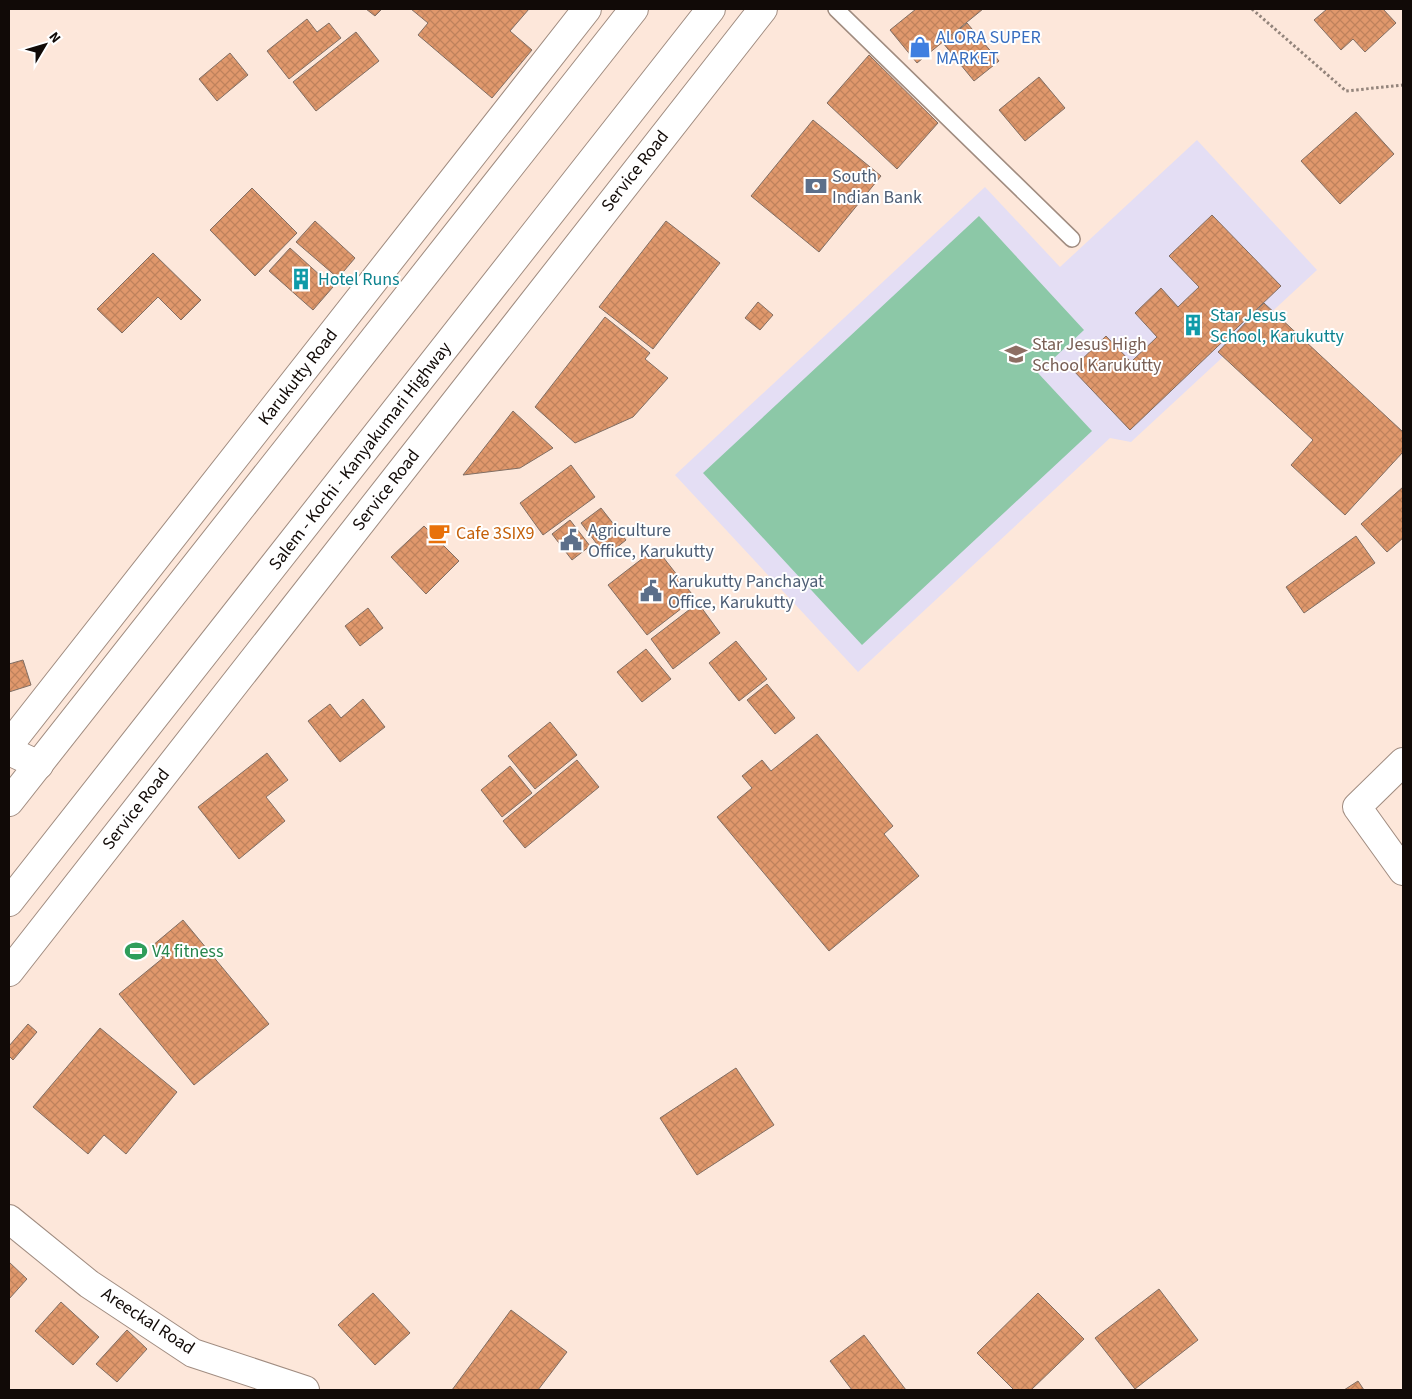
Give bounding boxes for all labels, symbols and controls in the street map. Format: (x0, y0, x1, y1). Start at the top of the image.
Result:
north arrow (20, 20, 70, 70)
place label: ALORA SUPER MARKET (936, 25, 1041, 71)
text: N (44, 28, 65, 47)
shop icon: ALORA SUPER MARKET (907, 34, 933, 60)
street label: Service Road (595, 125, 675, 217)
place label: South Indian Bank (832, 164, 922, 210)
bank icon: South Indian Bank (803, 173, 829, 199)
building icon: Hotel Runs (288, 266, 314, 292)
place label: Hotel Runs (318, 267, 400, 292)
place label: Star Jesus School, Karukutty (1210, 303, 1345, 349)
building icon: Star Jesus School, Karukutty (1180, 312, 1206, 338)
street label: Karukutty Road (252, 323, 344, 431)
place label: Star Jesus High School Karukutty (1032, 332, 1162, 378)
street label: Salem - Kochi - Kanyakumari Highway (263, 336, 458, 575)
school or university icon: Star Jesus High School Karukutty (1003, 341, 1029, 367)
street label: Service Road (346, 444, 426, 536)
place label: Agriculture Office, Karukutty (588, 518, 714, 564)
cafe icon: Cafe 3SIX9 (426, 520, 452, 546)
place label: Cafe 3SIX9 (456, 521, 534, 546)
public building icon: Agriculture Office, Karukutty (558, 527, 584, 553)
place label: Karukutty Panchayat Office, Karukutty (668, 569, 824, 615)
public building icon: Karukutty Panchayat Office, Karukutty (638, 578, 664, 604)
street label: Service Road (96, 763, 176, 855)
sports icon: V4 fitness (123, 938, 149, 964)
place label: V4 fitness (152, 939, 223, 964)
street label: Areeckal Road (97, 1282, 199, 1360)

